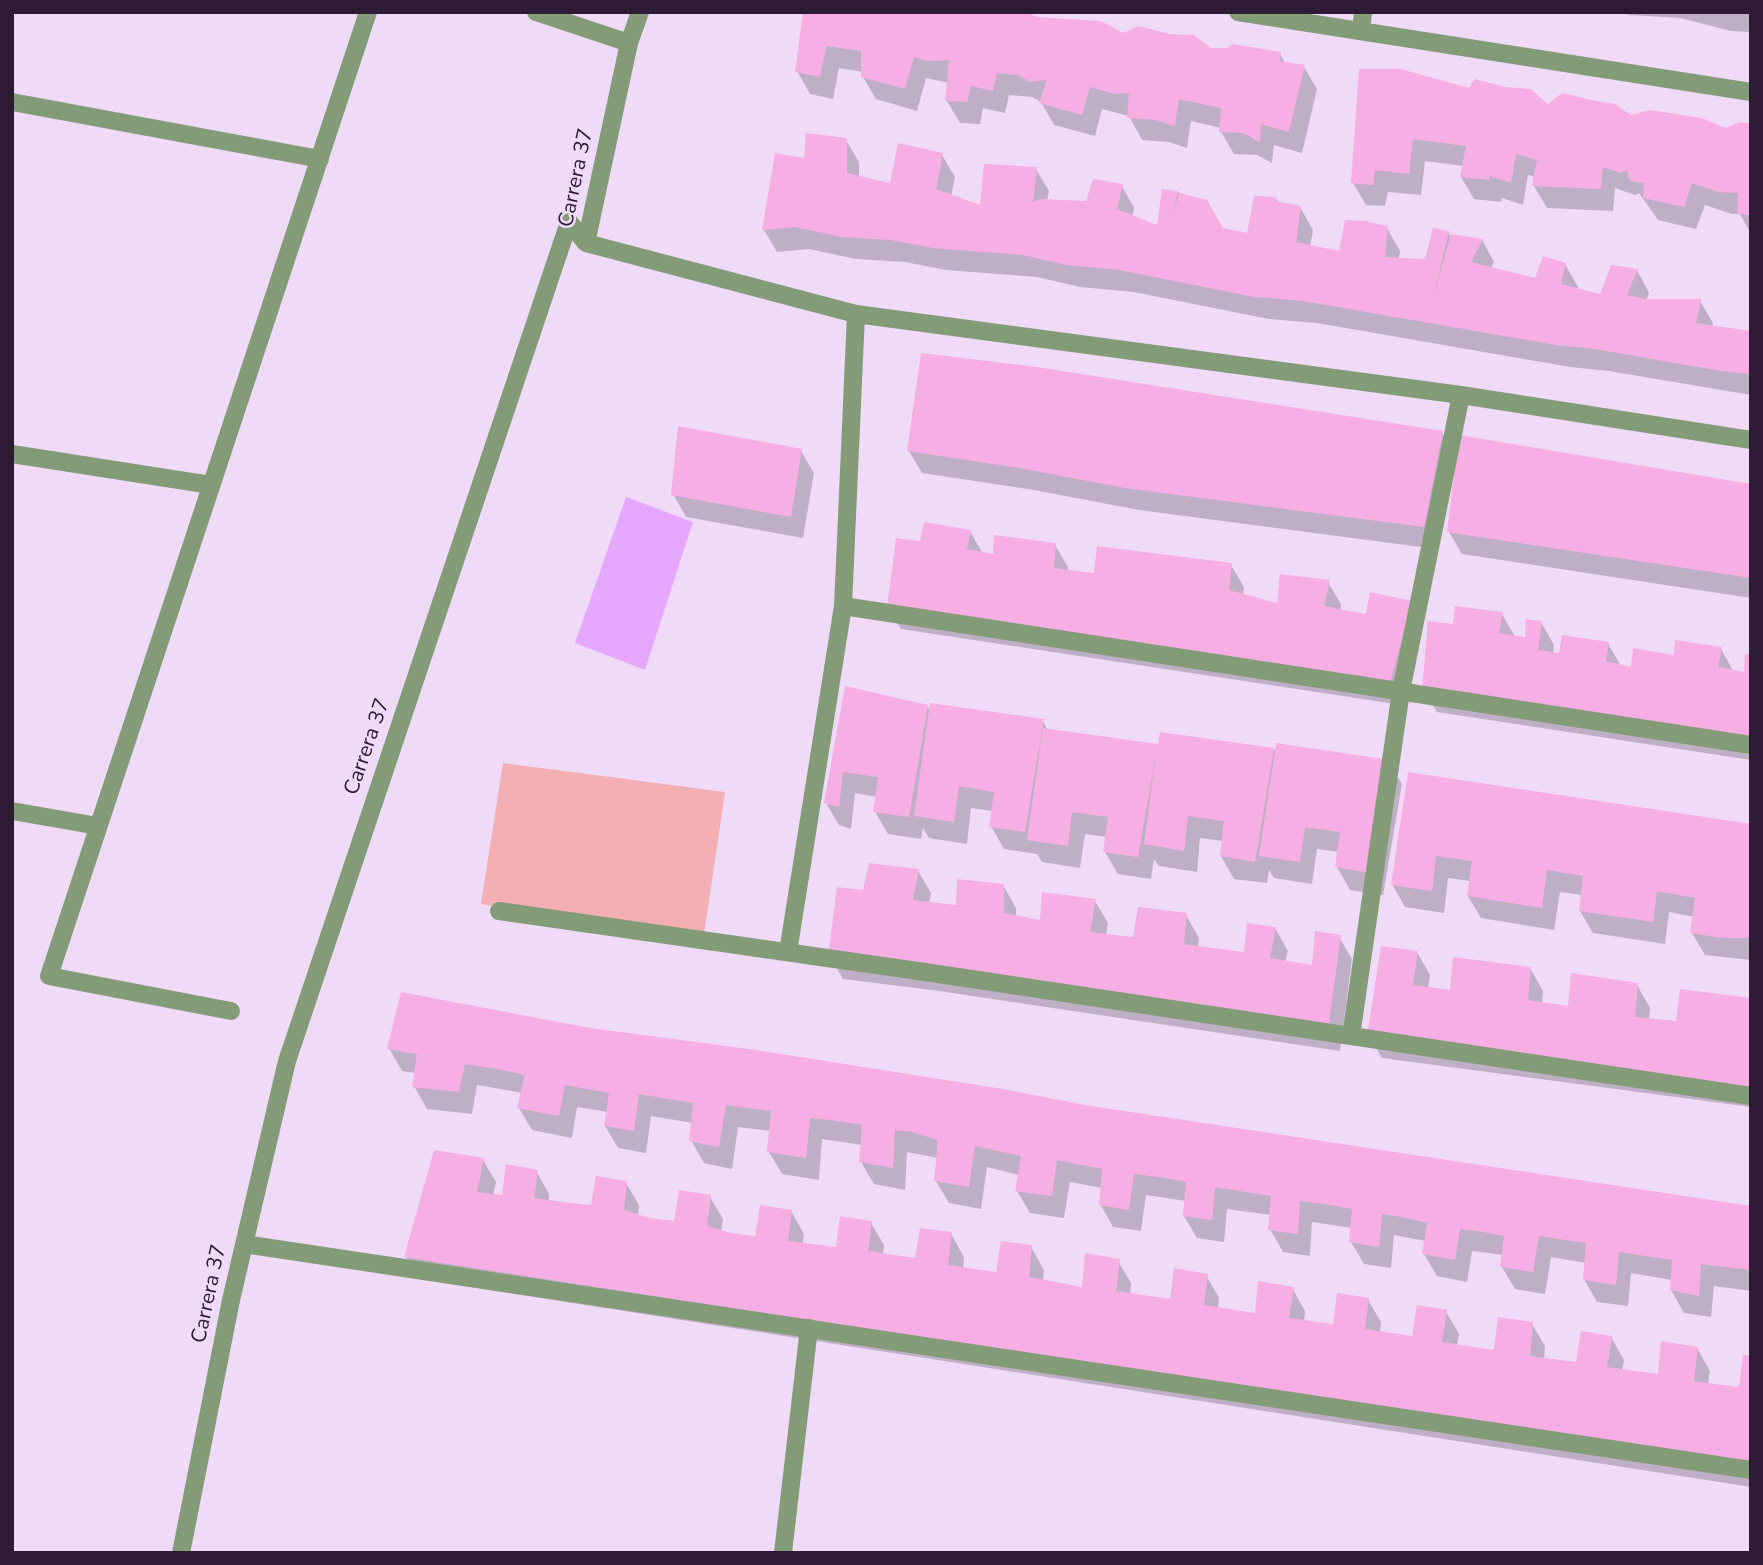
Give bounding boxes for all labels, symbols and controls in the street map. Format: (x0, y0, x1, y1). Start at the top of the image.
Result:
street label: Carrera 37 (554, 126, 600, 230)
street label: Carrera 37 (340, 696, 396, 798)
street label: Carrera 37 (187, 1242, 233, 1346)

